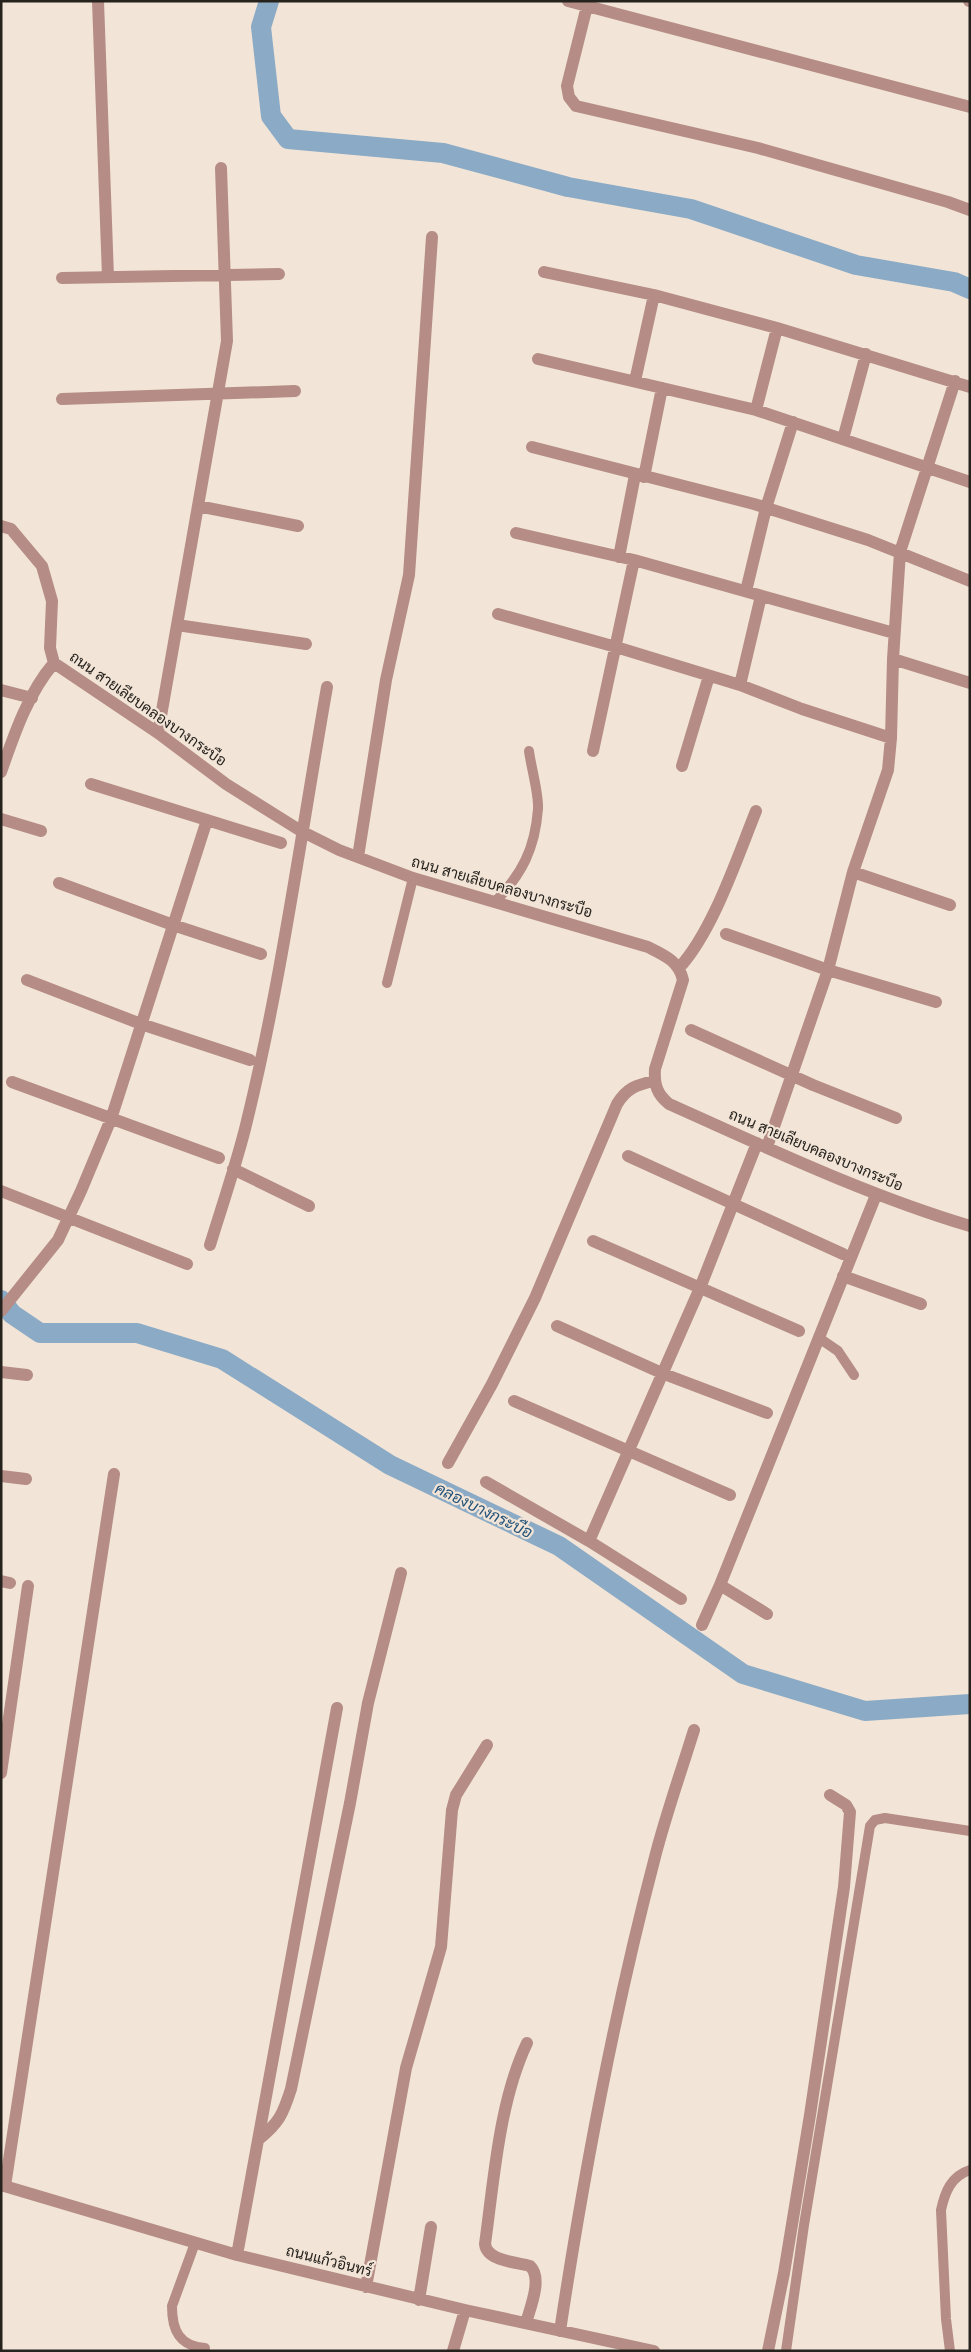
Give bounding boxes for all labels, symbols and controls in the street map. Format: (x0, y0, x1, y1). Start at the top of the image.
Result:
street label: ถนน สายเลียบคลองบางกระบือ (66, 647, 230, 770)
street label: ถนน สายเลียบคลองบางกระบือ (409, 852, 595, 921)
street label: ถนน สายเลียบคลองบางกระบือ (726, 1104, 906, 1195)
water label: คลองบางกระบือ (431, 1477, 537, 1543)
street label: ถนนแก้วอินทร์ (284, 2241, 374, 2280)

